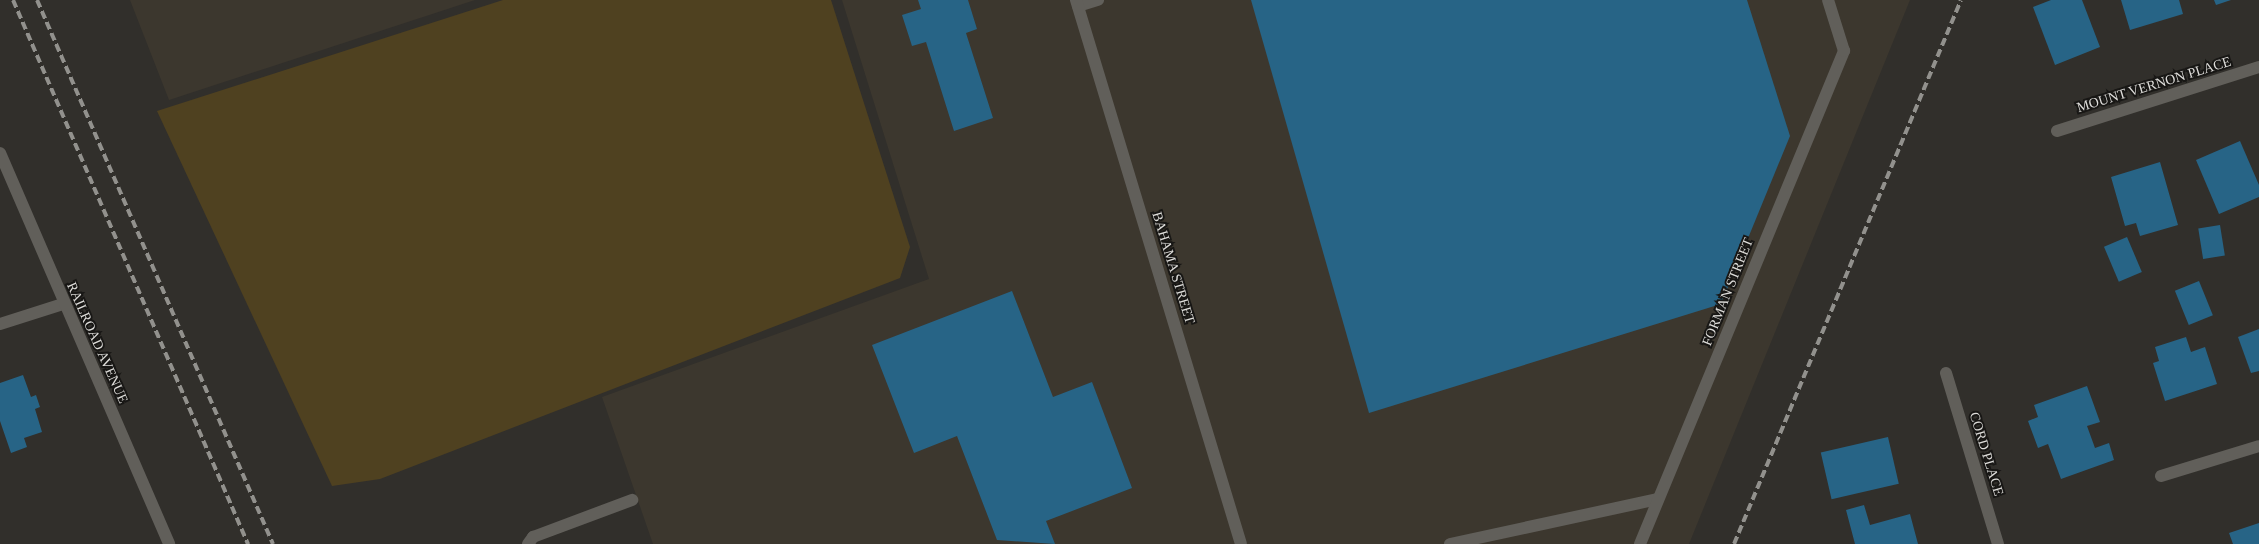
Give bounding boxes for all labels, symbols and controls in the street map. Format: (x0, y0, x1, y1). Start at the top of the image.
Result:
street label: MOUNT VERNON PLACE (2075, 53, 2233, 117)
street label: BAHAMA STREET (1148, 210, 1198, 326)
street label: FORMAN STREET (1699, 236, 1757, 348)
street label: RAILROAD AVENUE (63, 279, 131, 407)
street label: CORD PLACE (1965, 410, 2007, 498)

